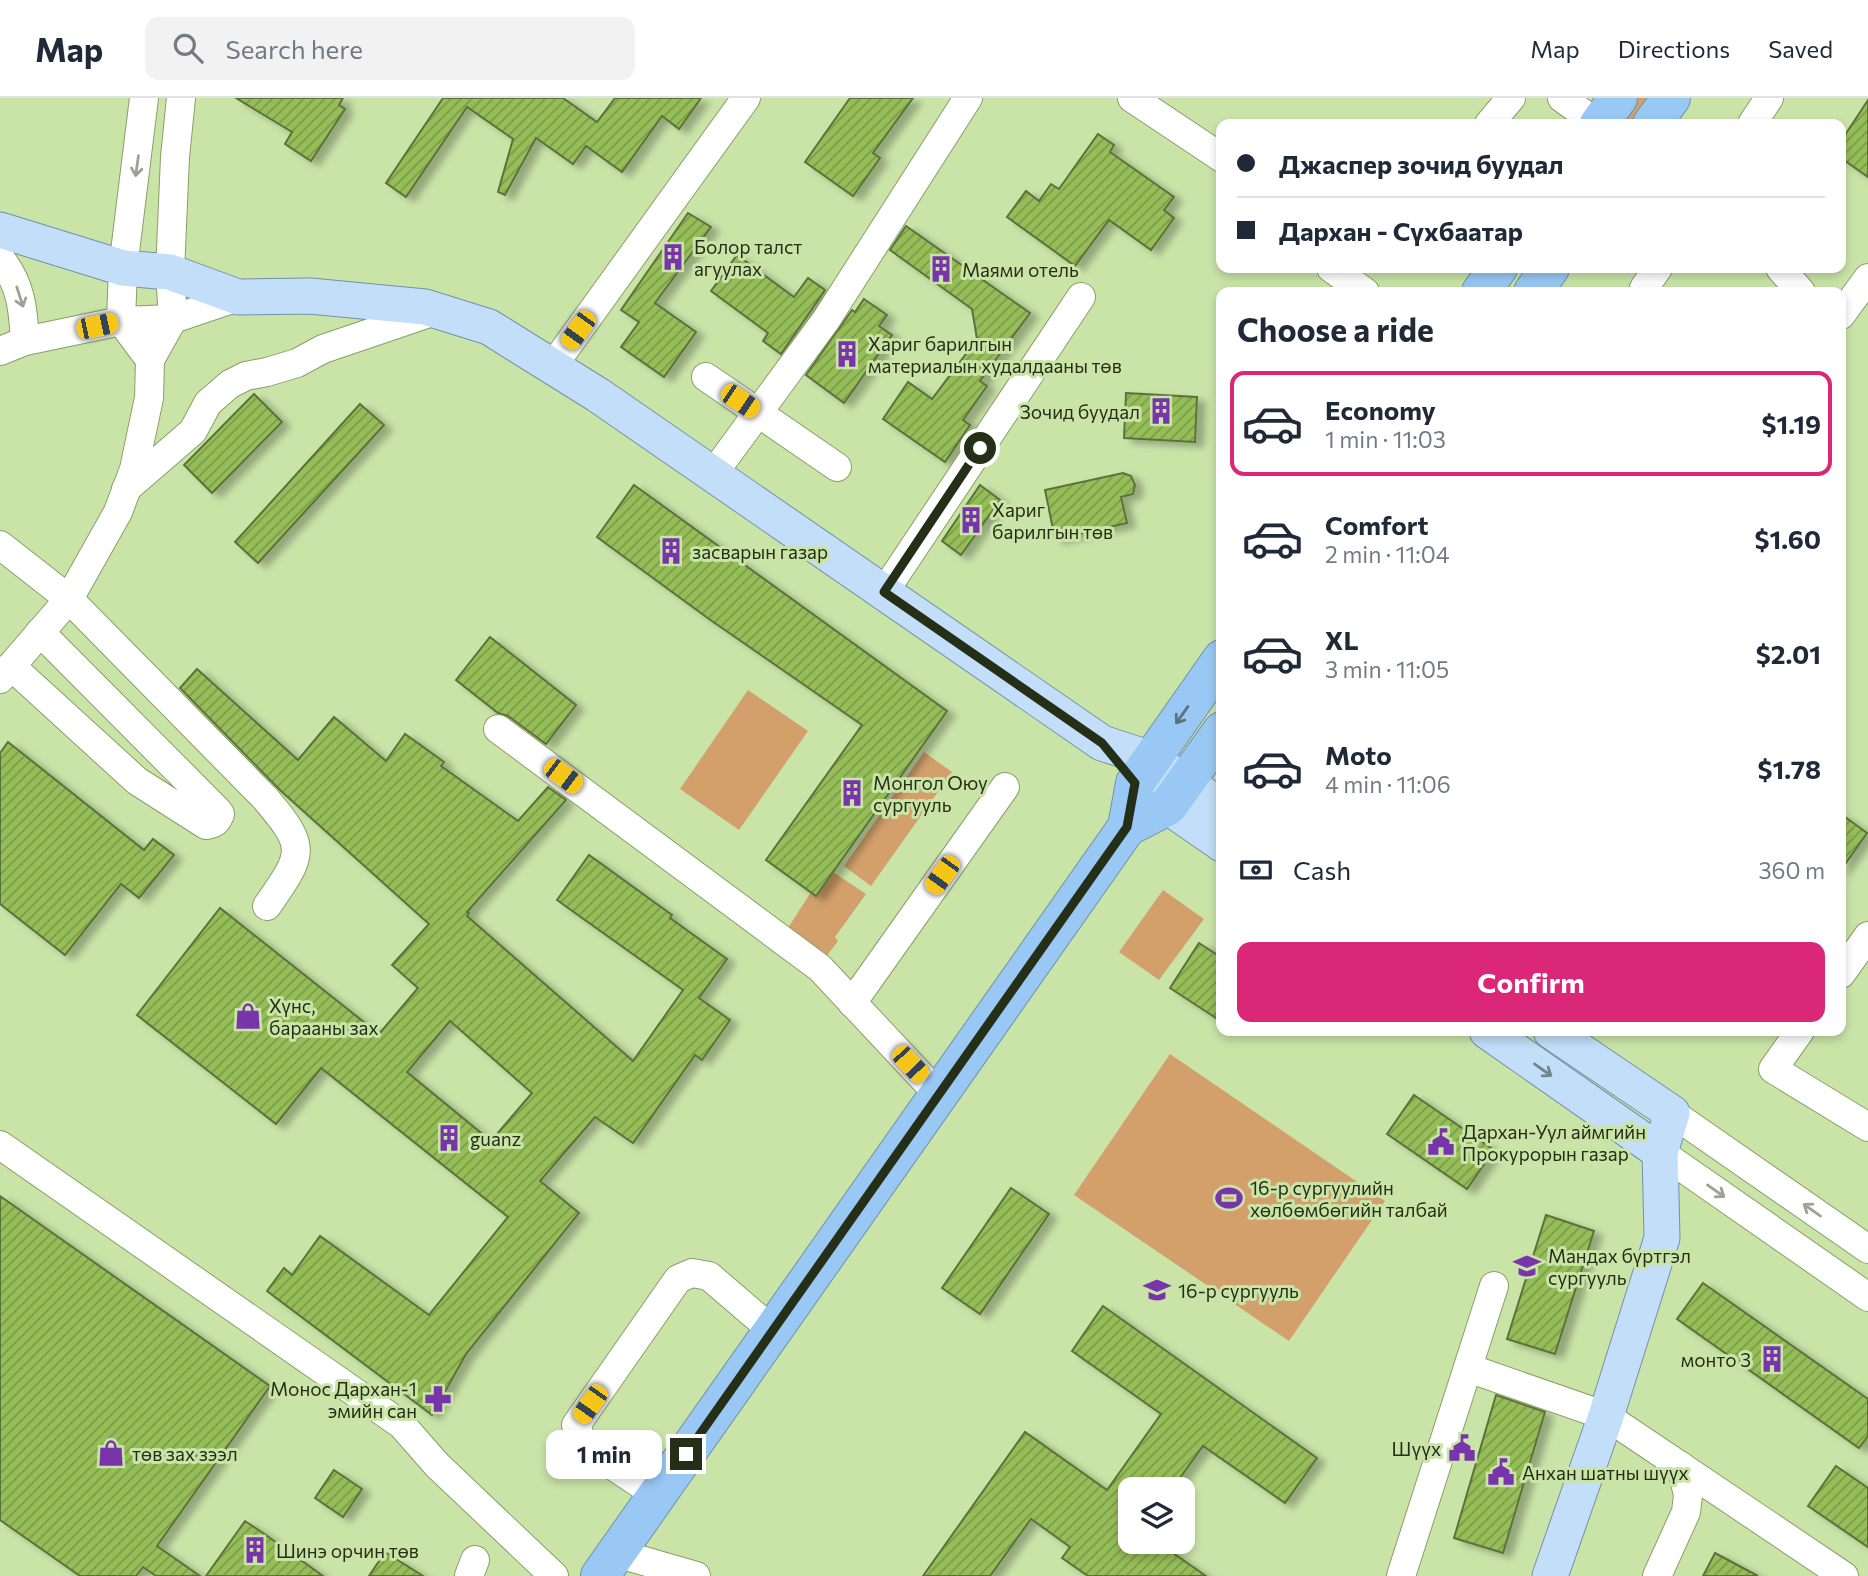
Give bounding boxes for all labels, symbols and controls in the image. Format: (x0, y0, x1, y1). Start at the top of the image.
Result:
search box (145, 17, 635, 80)
text: Map (35, 28, 103, 69)
icon: search (169, 29, 207, 67)
text: Search here (225, 33, 363, 64)
text: Map (1530, 34, 1580, 63)
text: Directions (1618, 34, 1730, 63)
text: Saved (1768, 34, 1833, 63)
text: Джаспер зочид буудал (1279, 148, 1564, 179)
one-way arrow (130, 154, 143, 177)
text: Дархан - Сүхбаатар (1279, 215, 1523, 246)
place label: Болор талст агуулах (694, 235, 802, 280)
building icon: Болор талст агуулах (658, 242, 688, 272)
building icon: Маями отель (926, 254, 956, 284)
place label: Маями отель (962, 258, 1079, 281)
one-way arrow (14, 285, 27, 307)
car (558, 307, 599, 353)
text: Choose a ride (1237, 309, 1434, 349)
car (75, 311, 120, 341)
place label: Хариг барилгын материалын худалдааны төв (868, 332, 1122, 377)
building icon: Хариг барилгын материалын худалдааны төв (832, 339, 862, 369)
car (717, 381, 764, 421)
icon: car (1241, 392, 1304, 455)
text: Economy (1325, 394, 1436, 425)
building icon: Зочид буудал (1146, 396, 1176, 426)
place label: Зочид буудал (1020, 400, 1140, 423)
text: $1.19 (1762, 408, 1821, 439)
text: 1 min · 11:03 (1325, 425, 1446, 453)
route start (964, 432, 996, 464)
place label: Хариг барилгын төв (992, 498, 1113, 543)
building icon: Хариг барилгын төв (956, 505, 986, 535)
icon: car (1241, 507, 1304, 570)
text: Comfort (1325, 509, 1428, 540)
text: $1.60 (1754, 523, 1821, 554)
building icon: засварын газар (656, 536, 686, 566)
place label: засварын газар (692, 540, 828, 563)
text: 2 min · 11:04 (1325, 540, 1449, 568)
icon: car (1241, 622, 1304, 685)
text: XL (1325, 624, 1359, 655)
text: $2.01 (1756, 638, 1821, 669)
text: 3 min · 11:05 (1325, 655, 1449, 683)
one-way arrow (1175, 705, 1189, 724)
icon: car (1241, 737, 1304, 800)
text: Moto (1325, 739, 1392, 770)
text: $1.78 (1757, 753, 1821, 784)
car (540, 755, 587, 797)
text: 4 min · 11:06 (1325, 770, 1451, 798)
place label: Монгол Оюу сургууль (873, 771, 988, 816)
building icon: Монгол Оюу сургууль (837, 778, 867, 808)
icon: cash (1237, 851, 1275, 889)
car (922, 852, 963, 898)
text: Cash (1293, 854, 1351, 885)
text: 360 m (1758, 856, 1825, 884)
button: Confirm (1237, 942, 1825, 1022)
place label: Хүнс, барааны зах (269, 994, 379, 1039)
shop icon: Хүнс, барааны зах (233, 1001, 263, 1031)
car (888, 1041, 933, 1087)
one-way arrow (1533, 1063, 1552, 1077)
place label: Дархан-Уул аймгийн Прокурорын газар (1462, 1120, 1646, 1165)
building icon: guanz (434, 1123, 464, 1153)
place label: guanz (470, 1127, 521, 1150)
public building icon: Дархан-Уул аймгийн Прокурорын газар (1426, 1127, 1456, 1157)
place label: 16-р сургуулийн хөлбөмбөгийн талбай (1250, 1176, 1448, 1221)
sports icon: 16-р сургуулийн хөлбөмбөгийн талбай (1214, 1183, 1244, 1213)
one-way arrow (1706, 1184, 1725, 1198)
one-way arrow (1803, 1203, 1822, 1217)
place label: Мандах бүртгэл сургууль (1548, 1244, 1691, 1289)
school or university icon: Мандах бүртгэл сургууль (1512, 1251, 1542, 1281)
school or university icon: 16-р сургууль (1142, 1275, 1172, 1305)
place label: 16-р сургууль (1178, 1279, 1299, 1302)
building icon: монто 3 (1757, 1344, 1787, 1374)
place label: монто 3 (1681, 1348, 1751, 1371)
place label: Монос Дархан-1 эмийн сан (270, 1377, 417, 1422)
car (570, 1381, 611, 1427)
pharmacy icon: Монос Дархан-1 эмийн сан (423, 1384, 453, 1414)
callout: 1 min (546, 1430, 662, 1478)
public building icon: Шүүх (1447, 1433, 1477, 1463)
place label: Шүүх (1392, 1437, 1441, 1460)
shop icon: төв зах зээл (96, 1438, 126, 1468)
route end (670, 1438, 702, 1470)
text: 1 min (577, 1440, 631, 1468)
place label: төв зах зээл (132, 1442, 238, 1465)
public building icon: Анхан шатны шүүх (1486, 1457, 1516, 1487)
place label: Анхан шатны шүүх (1522, 1461, 1689, 1484)
map controls (1118, 1477, 1195, 1554)
button: layers (1118, 1477, 1195, 1554)
building icon: Шинэ орчин төв (240, 1535, 270, 1565)
place label: Шинэ орчин төв (276, 1539, 419, 1562)

